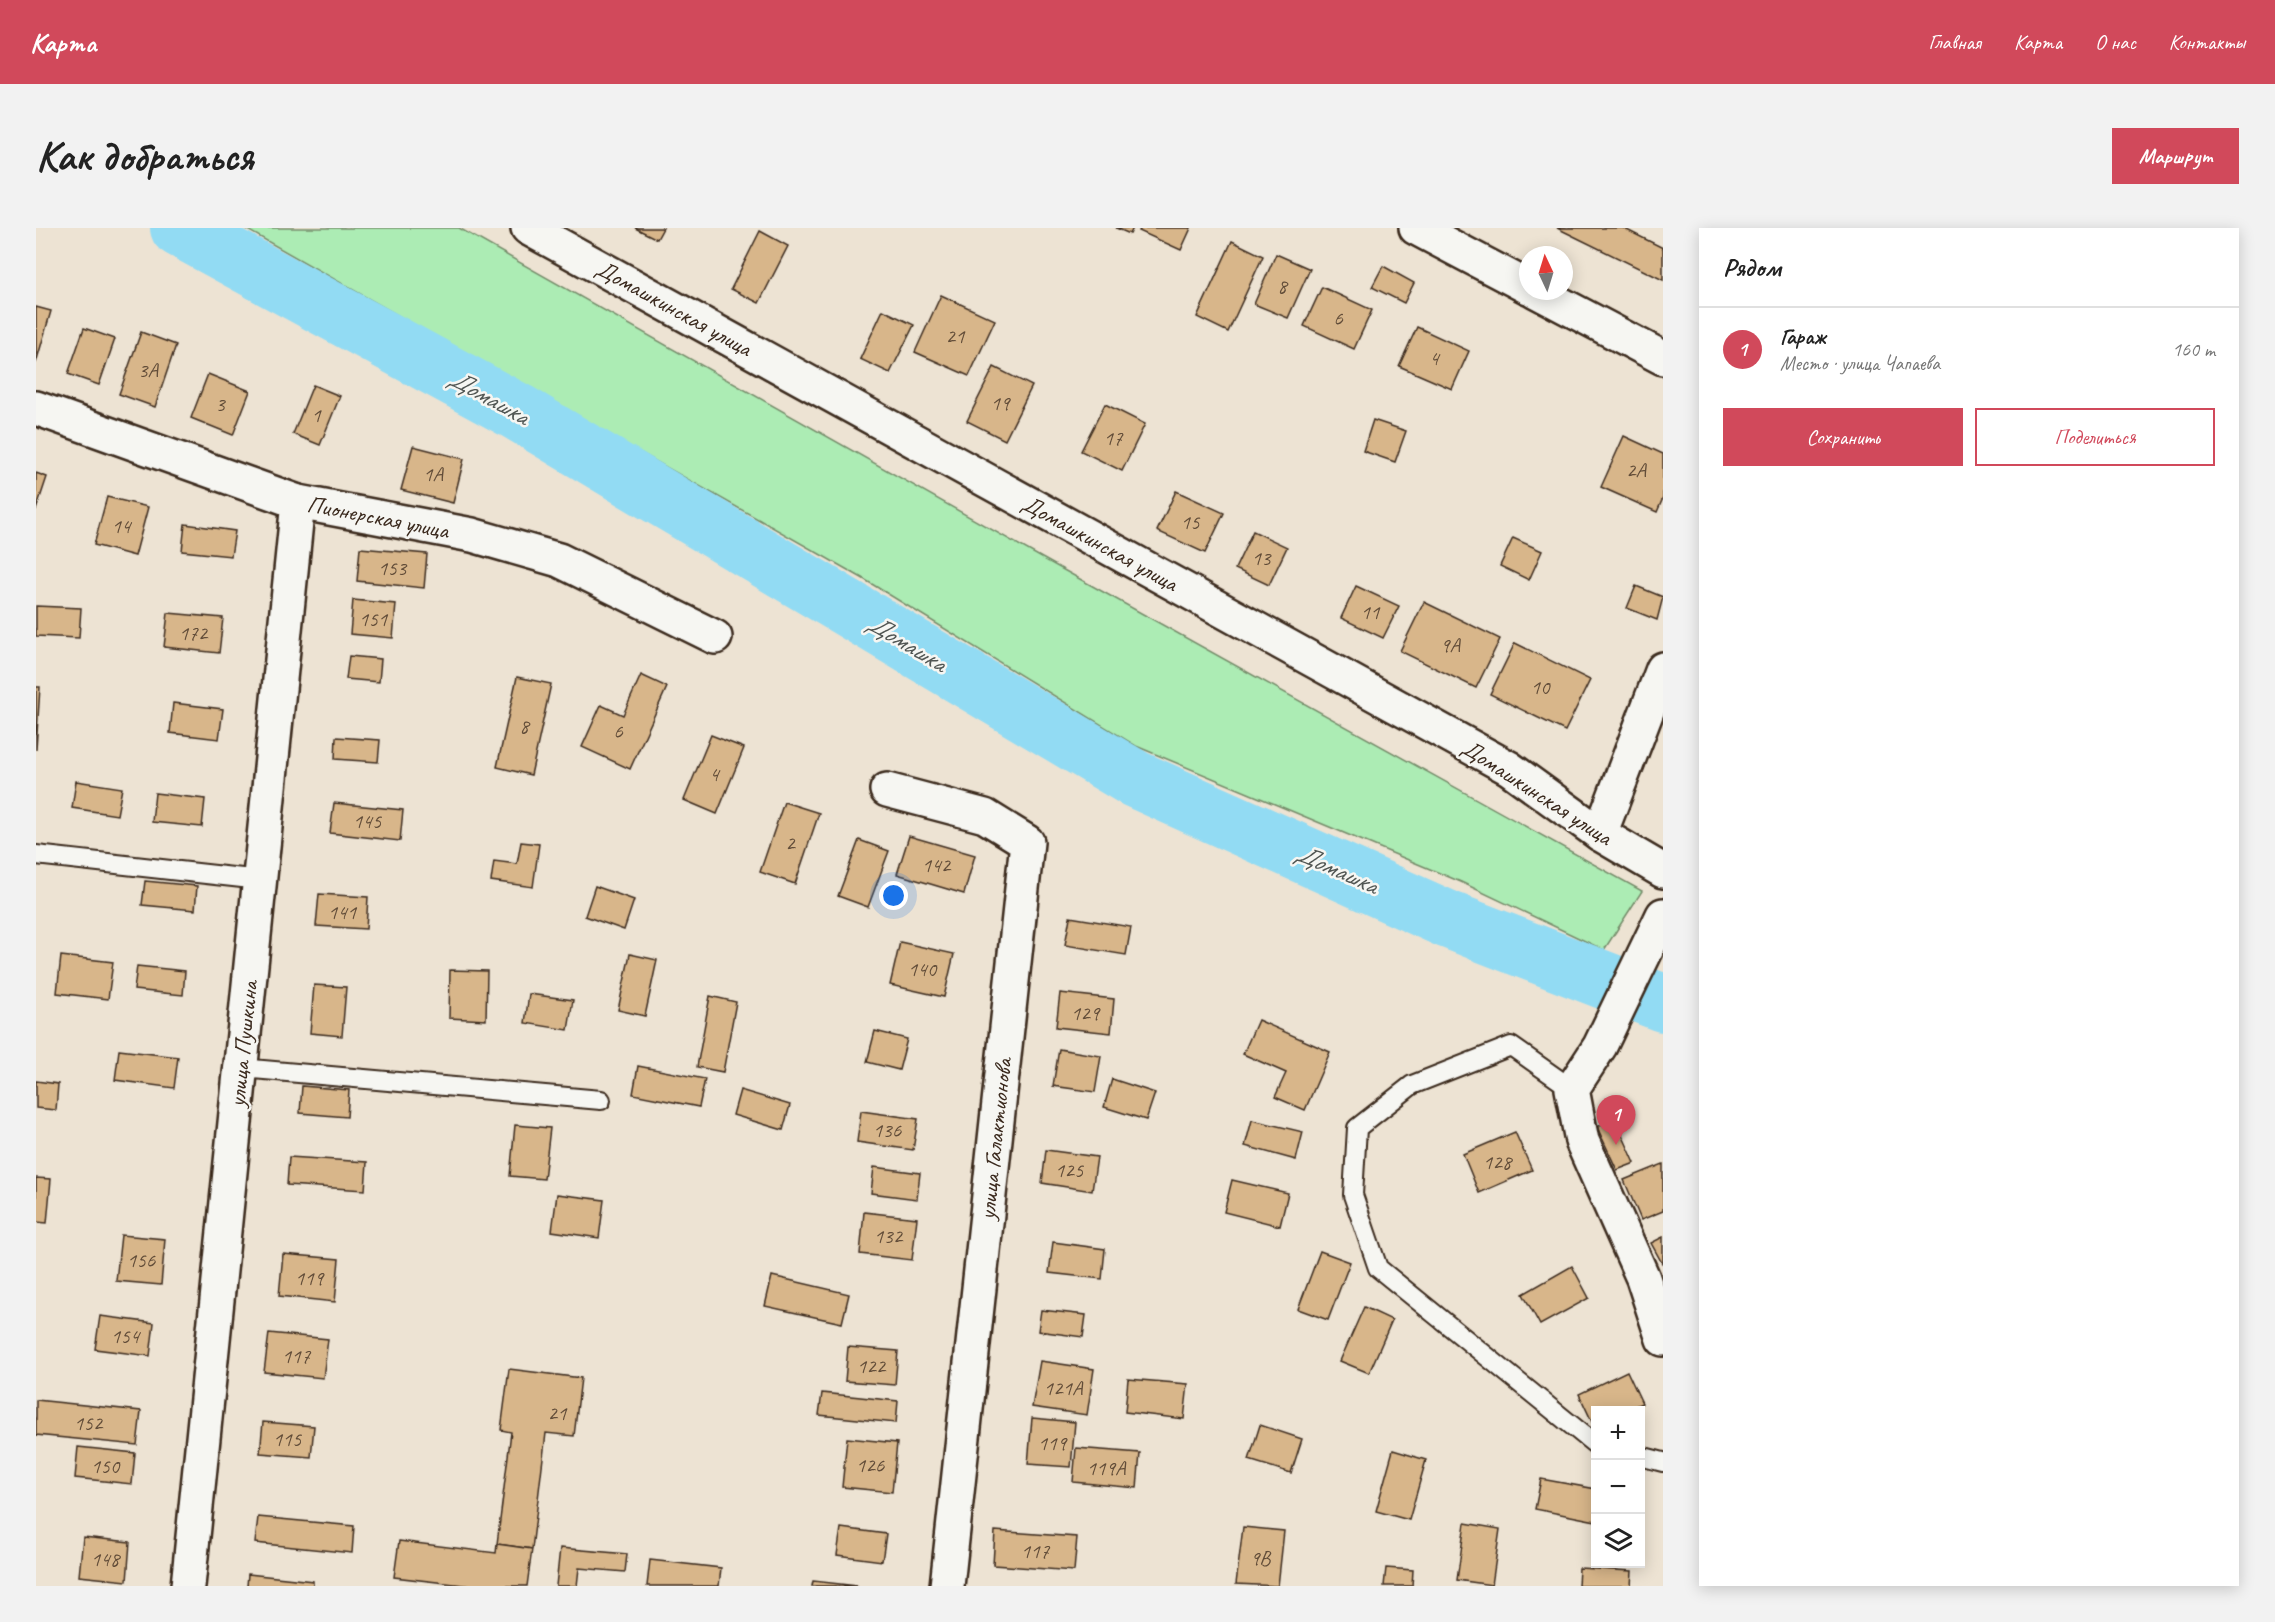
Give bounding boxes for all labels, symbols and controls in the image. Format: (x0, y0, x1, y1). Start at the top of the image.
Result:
text: Карта (30, 25, 97, 60)
text: Главная (1928, 29, 1981, 55)
text: Карта (2014, 29, 2062, 55)
text: О нас (2095, 29, 2136, 55)
text: Контакты (2169, 29, 2245, 55)
button: Маршрут (2112, 128, 2239, 184)
text: Как добраться (36, 130, 253, 183)
north arrow (1519, 246, 1573, 300)
text: Рядом (1723, 251, 1781, 284)
street label: Домашкинская улица (591, 253, 758, 364)
house number: 8 (1277, 273, 1289, 299)
house number: 6 (1333, 305, 1343, 331)
house number: 21 (946, 323, 966, 349)
text: Гараж (1780, 323, 1826, 351)
text: 1 (1738, 337, 1747, 362)
text: 160 m (2172, 337, 2215, 362)
house number: 4 (1429, 345, 1441, 371)
text: Место · улица Чапаева (1780, 351, 1940, 376)
house number: 3А (138, 357, 159, 383)
water label: Домашка (442, 361, 538, 434)
house number: 19 (991, 390, 1011, 416)
house number: 3 (215, 391, 226, 417)
house number: 1 (311, 402, 322, 428)
button: Сохранить (1723, 408, 1963, 466)
button: Поделиться (1975, 408, 2215, 466)
house number: 17 (1104, 425, 1124, 451)
house number: 2А (1626, 457, 1647, 483)
house number: 1А (423, 461, 444, 487)
street label: Домашкинская улица (1017, 488, 1184, 599)
street label: Пионерская улица (305, 489, 453, 546)
house number: 15 (1181, 509, 1201, 535)
house number: 14 (112, 513, 133, 539)
house number: 13 (1252, 545, 1272, 571)
house number: 153 (378, 555, 408, 581)
house number: 11 (1361, 599, 1381, 625)
house number: 151 (359, 606, 389, 632)
water label: Домашка (861, 606, 955, 681)
house number: 172 (179, 620, 209, 646)
house number: 9А (1440, 632, 1461, 658)
house number: 10 (1531, 674, 1551, 700)
house number: 8 (519, 713, 531, 739)
house number: 6 (613, 718, 623, 744)
street label: Домашкинская улица (1456, 732, 1619, 853)
house number: 4 (709, 761, 721, 787)
house number: 145 (353, 808, 383, 834)
house number: 2 (785, 830, 796, 856)
water label: Домашка (1290, 836, 1386, 903)
house number: 142 (922, 852, 952, 878)
your location (879, 881, 908, 910)
house number: 141 (328, 899, 358, 925)
house number: 140 (908, 956, 938, 982)
street label: улица Пушкина (221, 977, 265, 1111)
house number: 129 (1071, 1000, 1101, 1026)
street label: улица Галактионова (971, 1055, 1019, 1223)
pin: 1 (1596, 1096, 1636, 1145)
house number: 136 (873, 1117, 902, 1143)
house number: 128 (1483, 1149, 1514, 1175)
house number: 125 (1055, 1157, 1085, 1183)
house number: 132 (874, 1223, 904, 1249)
house number: 156 (127, 1247, 156, 1273)
house number: 119 (295, 1265, 325, 1291)
house number: 154 (111, 1323, 142, 1349)
house number: 117 (282, 1343, 312, 1369)
house number: 122 (857, 1353, 887, 1379)
house number: 121А (1044, 1375, 1084, 1401)
house number: 21 (548, 1400, 568, 1426)
map controls (1591, 1406, 1645, 1568)
button: + (1591, 1406, 1645, 1460)
house number: 152 (74, 1410, 104, 1436)
house number: 115 (273, 1426, 303, 1452)
house number: 119 (1038, 1430, 1068, 1456)
house number: 126 (856, 1452, 885, 1478)
house number: 150 (91, 1453, 121, 1479)
house number: 119А (1087, 1455, 1127, 1481)
button: − (1591, 1460, 1645, 1514)
button: layers (1591, 1514, 1645, 1568)
house number: 117 (1021, 1538, 1051, 1564)
house number: 9В (1250, 1545, 1272, 1571)
house number: 148 (91, 1546, 122, 1572)

